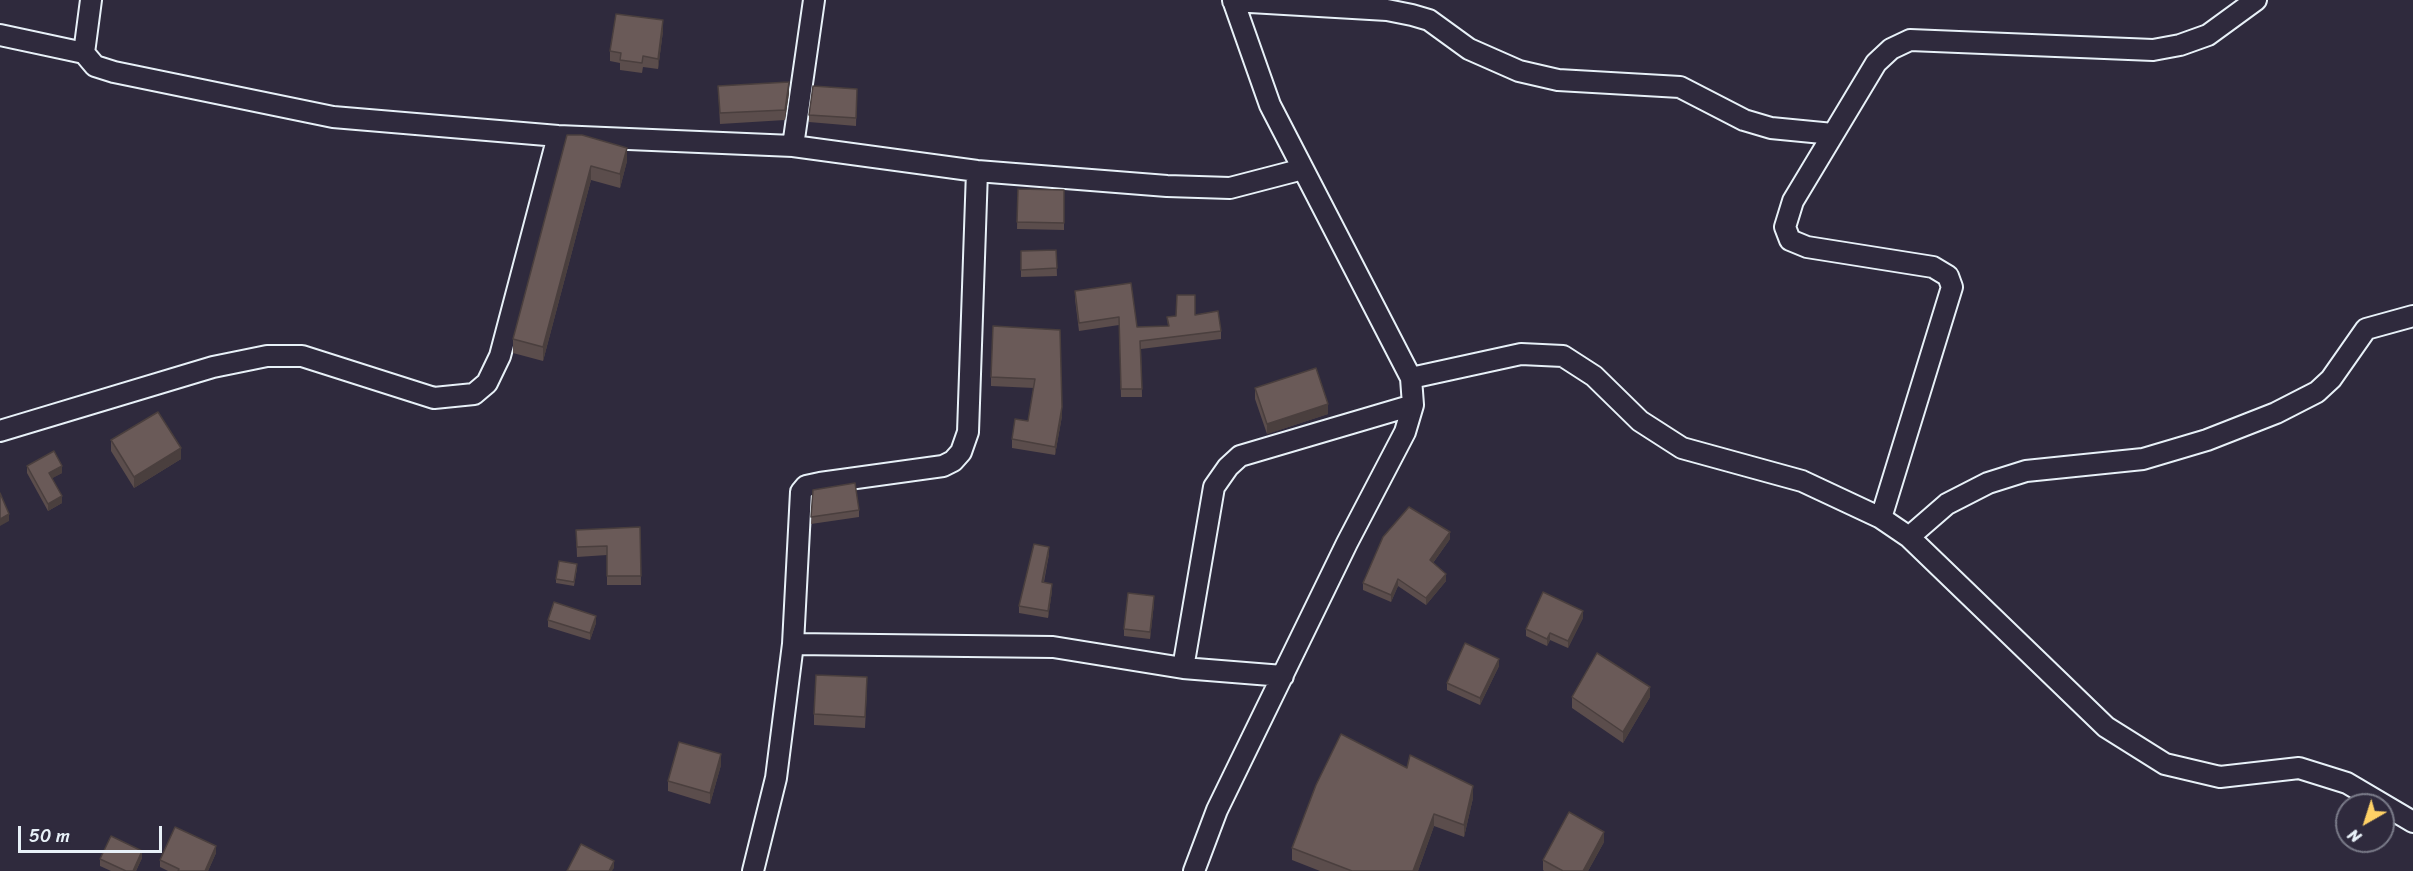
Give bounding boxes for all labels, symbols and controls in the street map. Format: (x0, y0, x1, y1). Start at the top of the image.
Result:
north arrow (2335, 793, 2395, 853)
scale bar (21, 814, 165, 852)
text: 50 m (29, 820, 70, 852)
text: N (2341, 821, 2368, 851)

